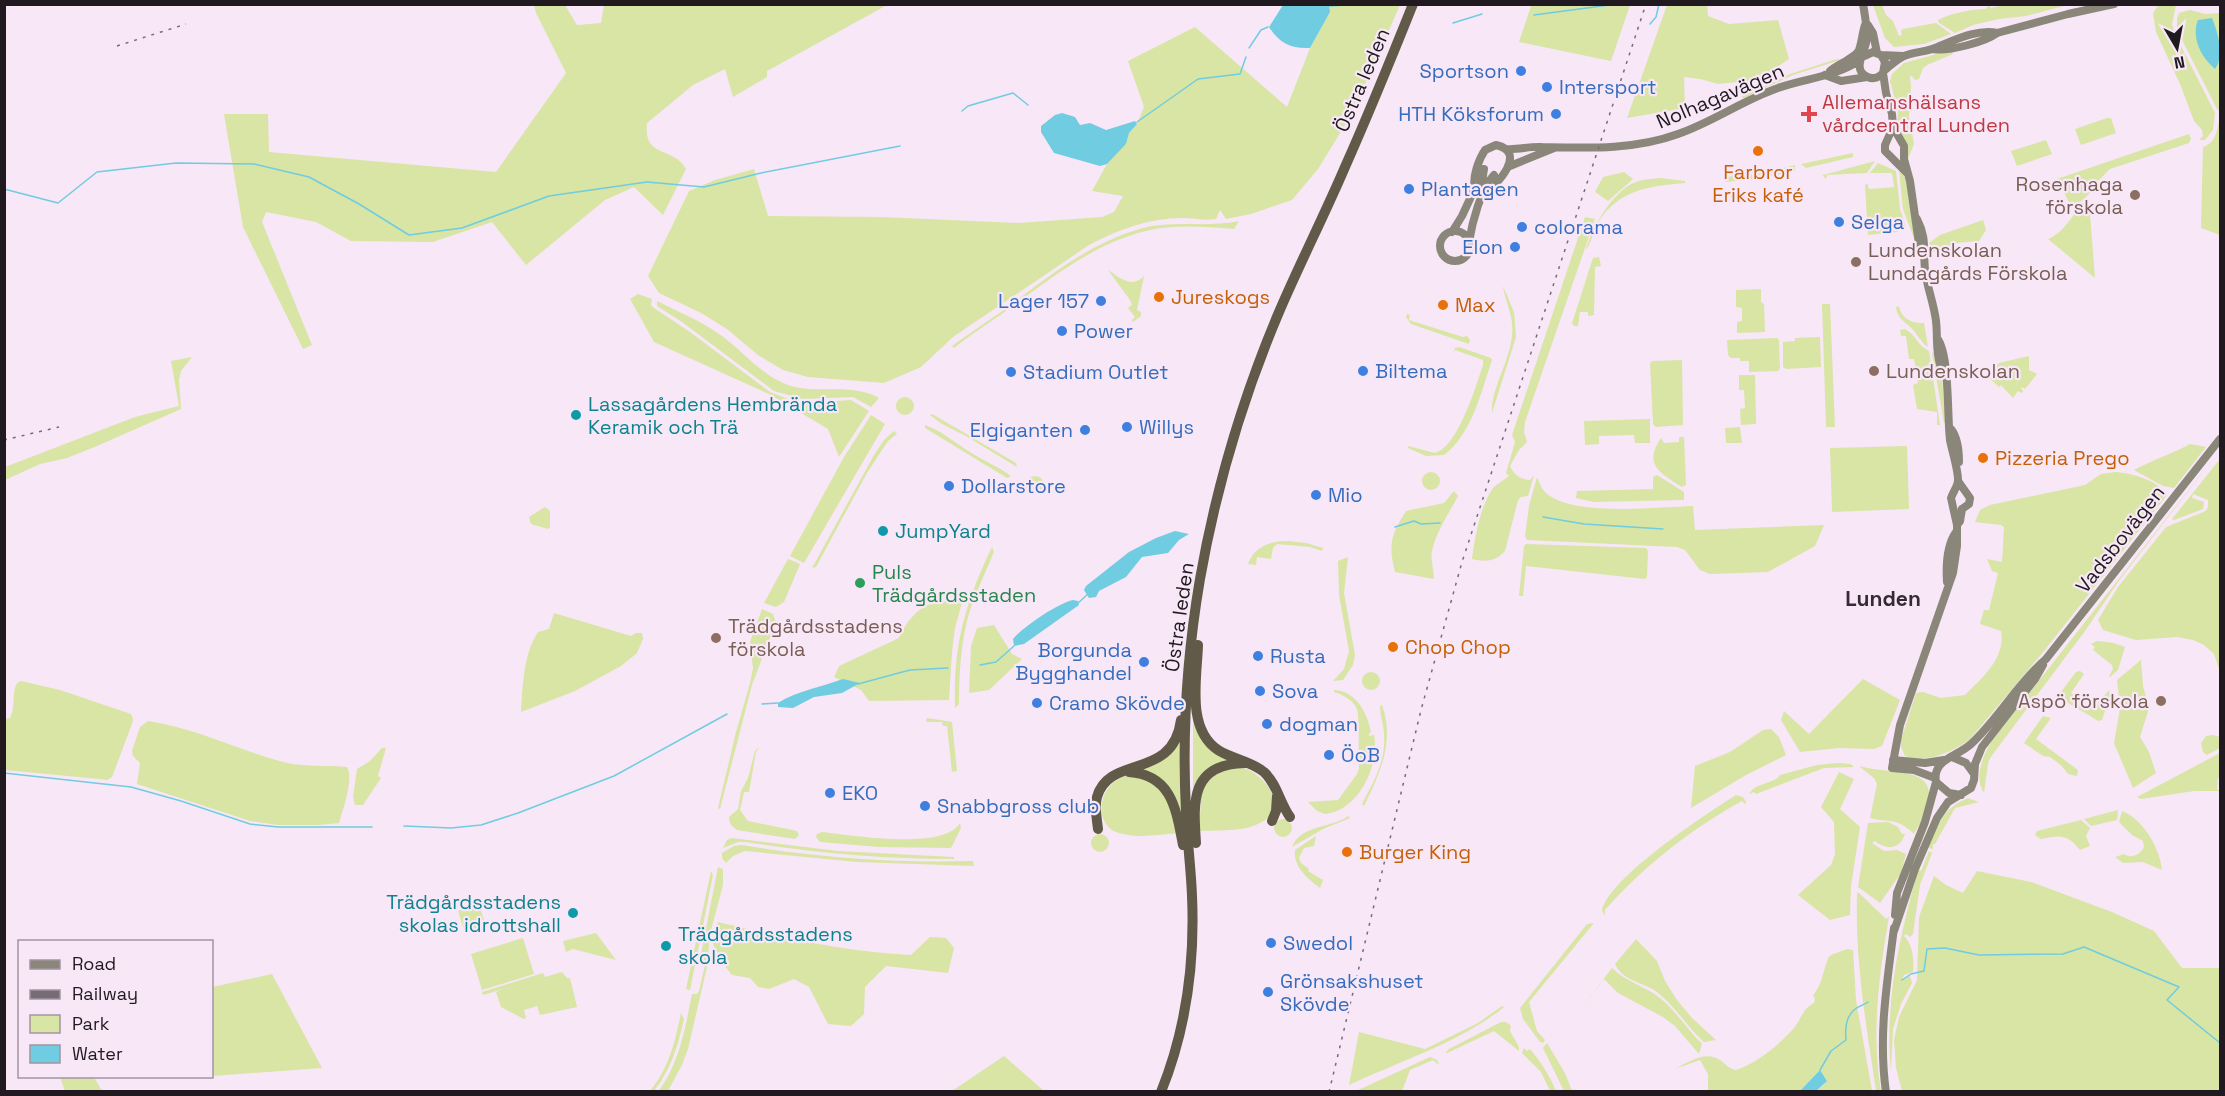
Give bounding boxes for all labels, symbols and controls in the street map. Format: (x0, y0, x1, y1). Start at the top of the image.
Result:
north arrow (2147, 18, 2207, 78)
street label: Östra leden (1328, 24, 1396, 136)
text: N (2172, 51, 2187, 74)
street label: Nolhagavägen (1652, 57, 1788, 135)
place label: Sportson (1420, 58, 1509, 84)
marker: Sportson (1514, 64, 1528, 78)
place label: Intersport (1559, 74, 1656, 100)
marker: Intersport (1540, 80, 1554, 94)
place label: Allemanshälsans vårdcentral Lunden (1822, 89, 2010, 138)
place label: HTH Köksforum (1398, 101, 1544, 127)
marker: Allemanshälsans vårdcentral Lunden (1800, 105, 1818, 123)
marker: HTH Köksforum (1549, 107, 1563, 121)
marker: Farbror Eriks kafé (1751, 144, 1765, 158)
place label: Farbror Eriks kafé (1712, 159, 1804, 208)
place label: Rosenhaga förskola (2016, 171, 2123, 220)
place label: Plantagen (1421, 176, 1519, 202)
marker: Plantagen (1402, 182, 1416, 196)
marker: Rosenhaga förskola (2128, 188, 2142, 202)
place label: Selga (1851, 209, 1904, 235)
place label: colorama (1534, 214, 1623, 240)
marker: Selga (1832, 215, 1846, 229)
marker: colorama (1515, 220, 1529, 234)
place label: Elon (1462, 234, 1503, 260)
place label: Lundenskolan Lundagårds Förskola (1868, 237, 2067, 286)
marker: Elon (1508, 240, 1522, 254)
marker: Lundenskolan Lundagårds Förskola (1849, 255, 1863, 269)
place label: Jureskogs (1171, 284, 1270, 310)
place label: Lager 157 (998, 288, 1089, 314)
marker: Jureskogs (1152, 290, 1166, 304)
place label: Max (1455, 292, 1496, 318)
marker: Lager 157 (1094, 294, 1108, 308)
marker: Max (1436, 298, 1450, 312)
place label: Power (1074, 318, 1133, 344)
marker: Power (1055, 324, 1069, 338)
place label: Biltema (1375, 358, 1447, 384)
place label: Lundenskolan (1886, 358, 2020, 384)
place label: Stadium Outlet (1023, 359, 1168, 385)
marker: Biltema (1356, 364, 1370, 378)
marker: Lundenskolan (1867, 364, 1881, 378)
marker: Stadium Outlet (1004, 365, 1018, 379)
place label: Lassagårdens Hembrända Keramik och Trä (588, 391, 837, 440)
marker: Lassagårdens Hembrända Keramik och Trä (569, 408, 583, 422)
place label: Willys (1139, 414, 1194, 440)
place label: Elgiganten (970, 417, 1073, 443)
marker: Willys (1120, 420, 1134, 434)
marker: Elgiganten (1078, 423, 1092, 437)
place label: Pizzeria Prego (1995, 445, 2130, 471)
marker: Pizzeria Prego (1976, 451, 1990, 465)
place label: Dollarstore (961, 473, 1066, 499)
marker: Dollarstore (942, 479, 956, 493)
street label: Vadsbovägen (2070, 480, 2170, 598)
place label: Mio (1328, 482, 1363, 508)
marker: Mio (1309, 488, 1323, 502)
place label: JumpYard (895, 518, 991, 544)
marker: JumpYard (876, 524, 890, 538)
place label: Puls Trädgårdsstaden (872, 559, 1036, 608)
street label: Östra leden (1158, 561, 1200, 673)
marker: Puls Trädgårdsstaden (853, 576, 867, 590)
district label: Lunden (1845, 585, 1921, 612)
place label: Trädgårdsstadens förskola (728, 613, 903, 662)
marker: Trädgårdsstadens förskola (709, 631, 723, 645)
place label: Chop Chop (1405, 634, 1511, 660)
place label: Borgunda Bygghandel (1015, 637, 1132, 686)
marker: Chop Chop (1386, 640, 1400, 654)
place label: Rusta (1270, 643, 1326, 669)
marker: Rusta (1251, 649, 1265, 663)
marker: Borgunda Bygghandel (1137, 655, 1151, 669)
place label: Sova (1272, 678, 1318, 704)
marker: Sova (1253, 684, 1267, 698)
place label: Aspö förskola (2018, 688, 2149, 714)
place label: Cramo Skövde (1049, 690, 1185, 716)
marker: Aspö förskola (2154, 694, 2168, 708)
marker: Cramo Skövde (1030, 696, 1044, 710)
place label: dogman (1279, 711, 1358, 737)
marker: dogman (1260, 717, 1274, 731)
place label: ÖoB (1341, 742, 1380, 768)
marker: ÖoB (1322, 748, 1336, 762)
place label: EKO (842, 780, 878, 806)
marker: EKO (823, 786, 837, 800)
place label: Snabbgross club (937, 793, 1099, 819)
marker: Snabbgross club (918, 799, 932, 813)
place label: Burger King (1359, 839, 1471, 865)
marker: Burger King (1340, 845, 1354, 859)
place label: Trädgårdsstadens skolas idrottshall (386, 889, 561, 938)
marker: Trädgårdsstadens skolas idrottshall (566, 906, 580, 920)
place label: Trädgårdsstadens skola (678, 921, 853, 970)
place label: Swedol (1283, 930, 1353, 956)
marker: Swedol (1264, 936, 1278, 950)
marker: Trädgårdsstadens skola (659, 939, 673, 953)
legend (18, 940, 213, 1078)
text: Road (72, 952, 116, 975)
place label: Grönsakshuset Skövde (1280, 968, 1424, 1017)
text: Railway (72, 982, 138, 1005)
marker: Grönsakshuset Skövde (1261, 985, 1275, 999)
text: Park (72, 1012, 110, 1035)
text: Water (72, 1042, 123, 1065)

